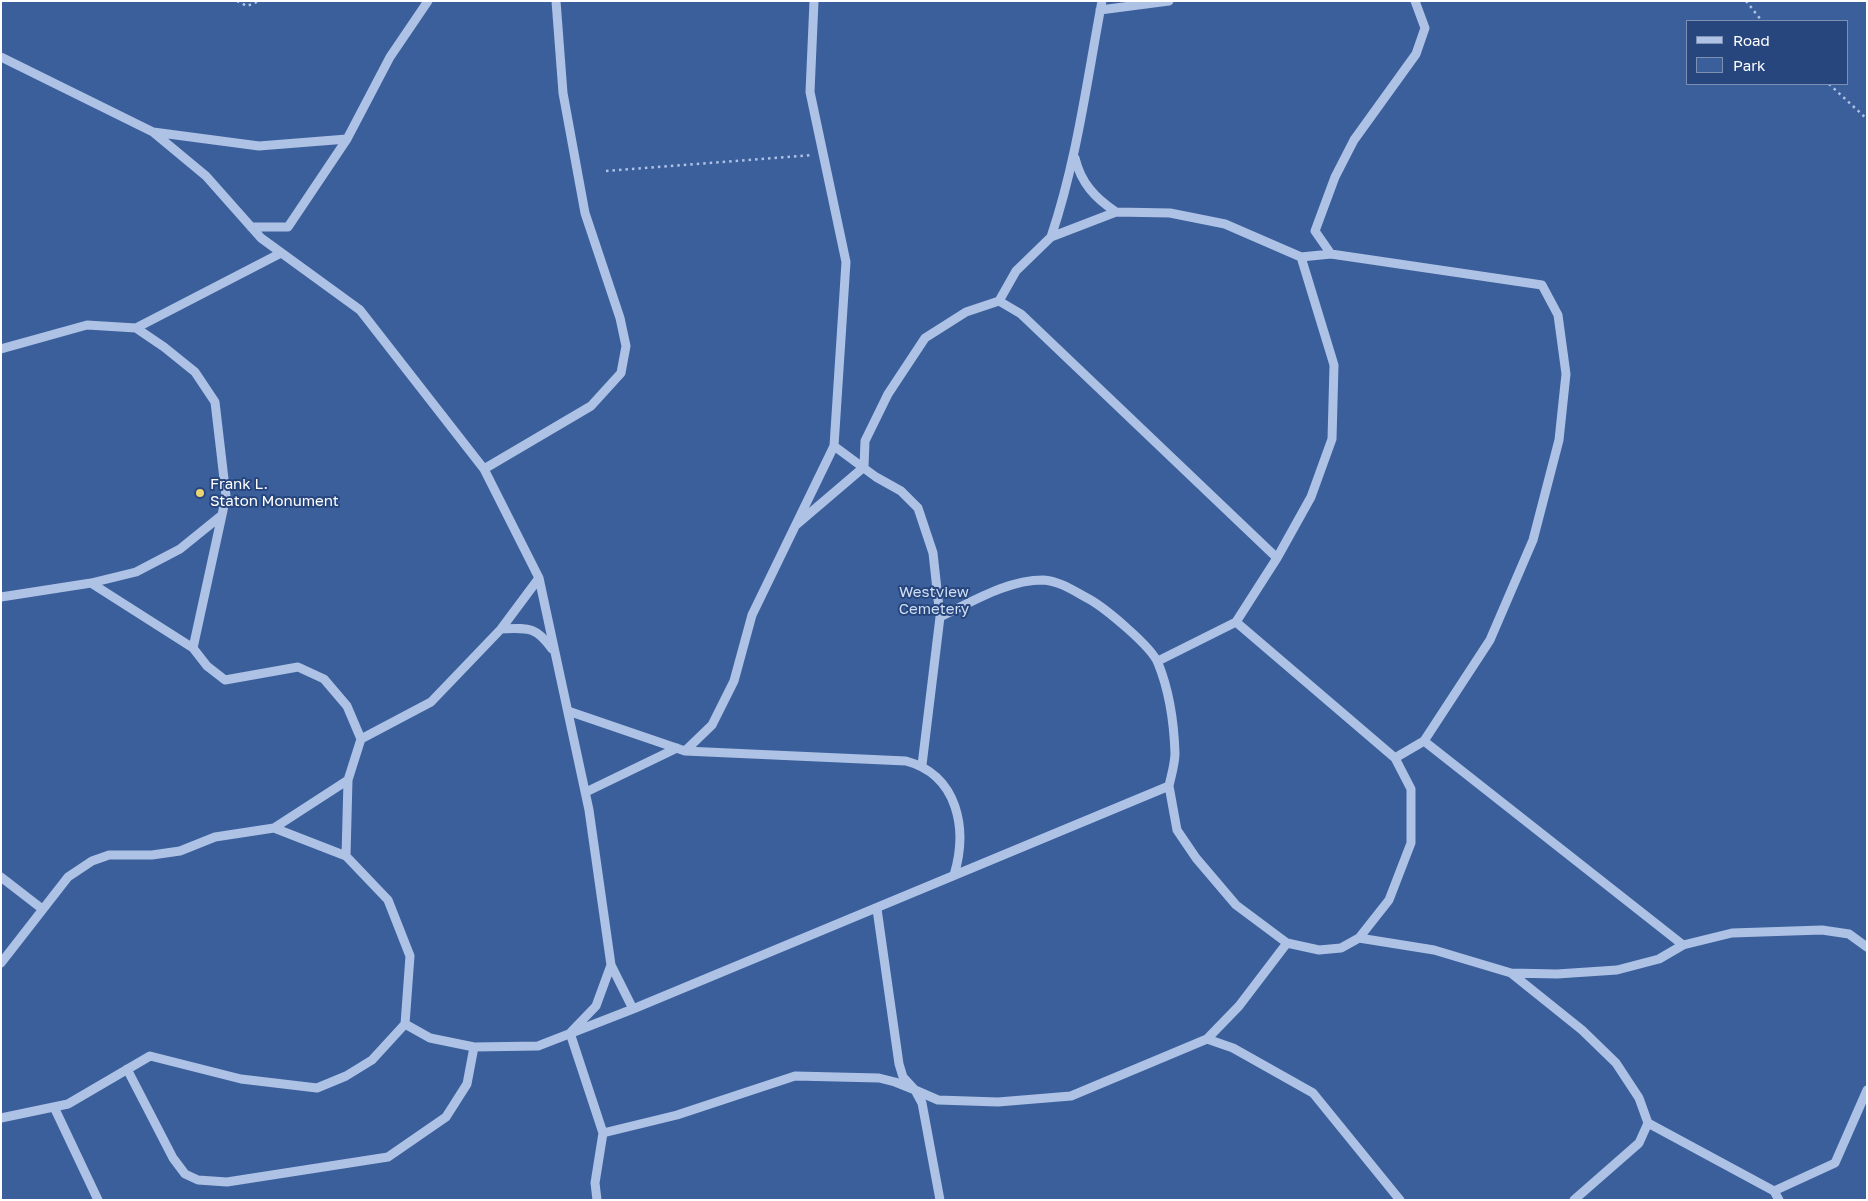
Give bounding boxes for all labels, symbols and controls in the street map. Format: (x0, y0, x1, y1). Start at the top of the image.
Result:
legend (1686, 20, 1848, 85)
text: Road (1733, 31, 1770, 49)
text: Park (1733, 56, 1765, 74)
place label: Frank L. Staton Monument (210, 475, 339, 510)
marker: Frank L. Staton Monument (194, 487, 206, 499)
park label: Westview Cemetery (899, 583, 969, 618)

